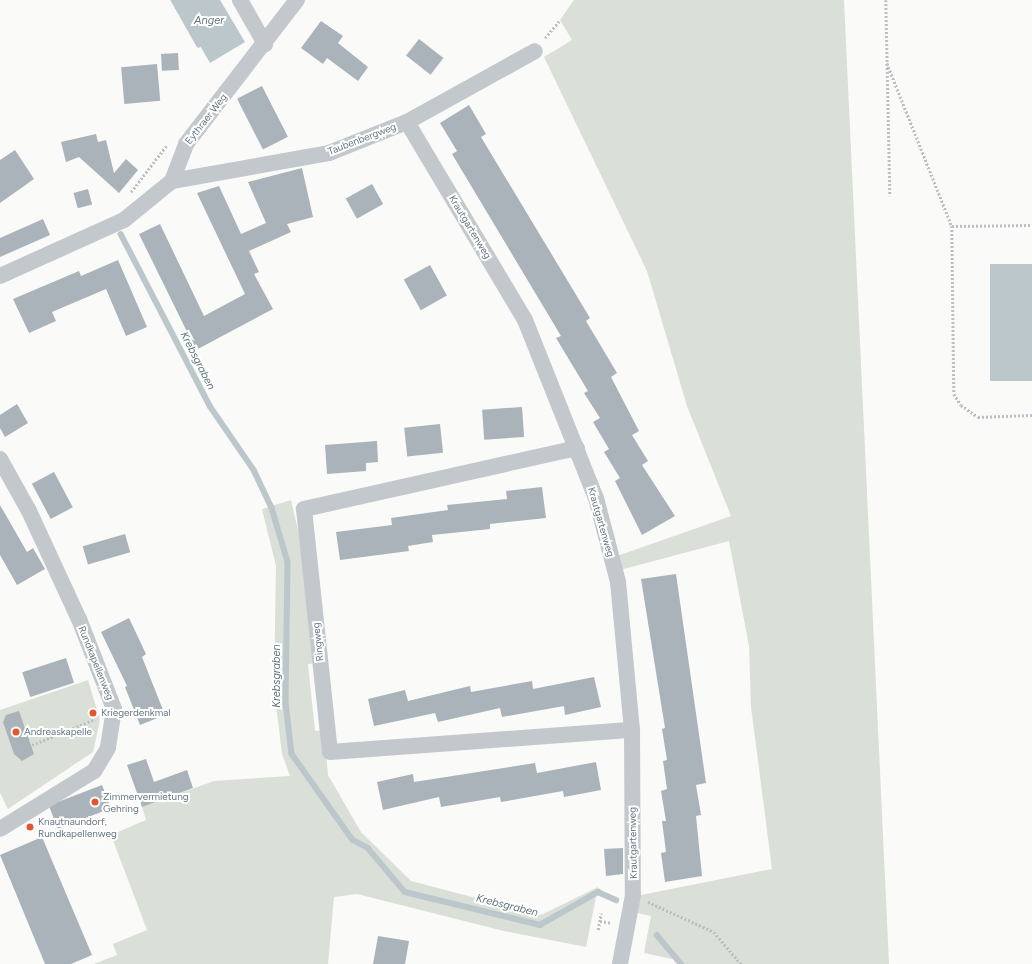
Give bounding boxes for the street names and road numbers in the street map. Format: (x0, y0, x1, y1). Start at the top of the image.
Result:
street label: Eythraer Weg (183, 91, 229, 147)
street label: Taubenbergweg (326, 120, 398, 158)
street label: Krautgartenweg (446, 193, 494, 261)
street label: Krautgartenweg (585, 486, 617, 558)
street label: Ringweg (310, 622, 326, 662)
street label: Rundkapellenweg (76, 624, 116, 702)
street label: Krautgartenweg (626, 807, 640, 879)

